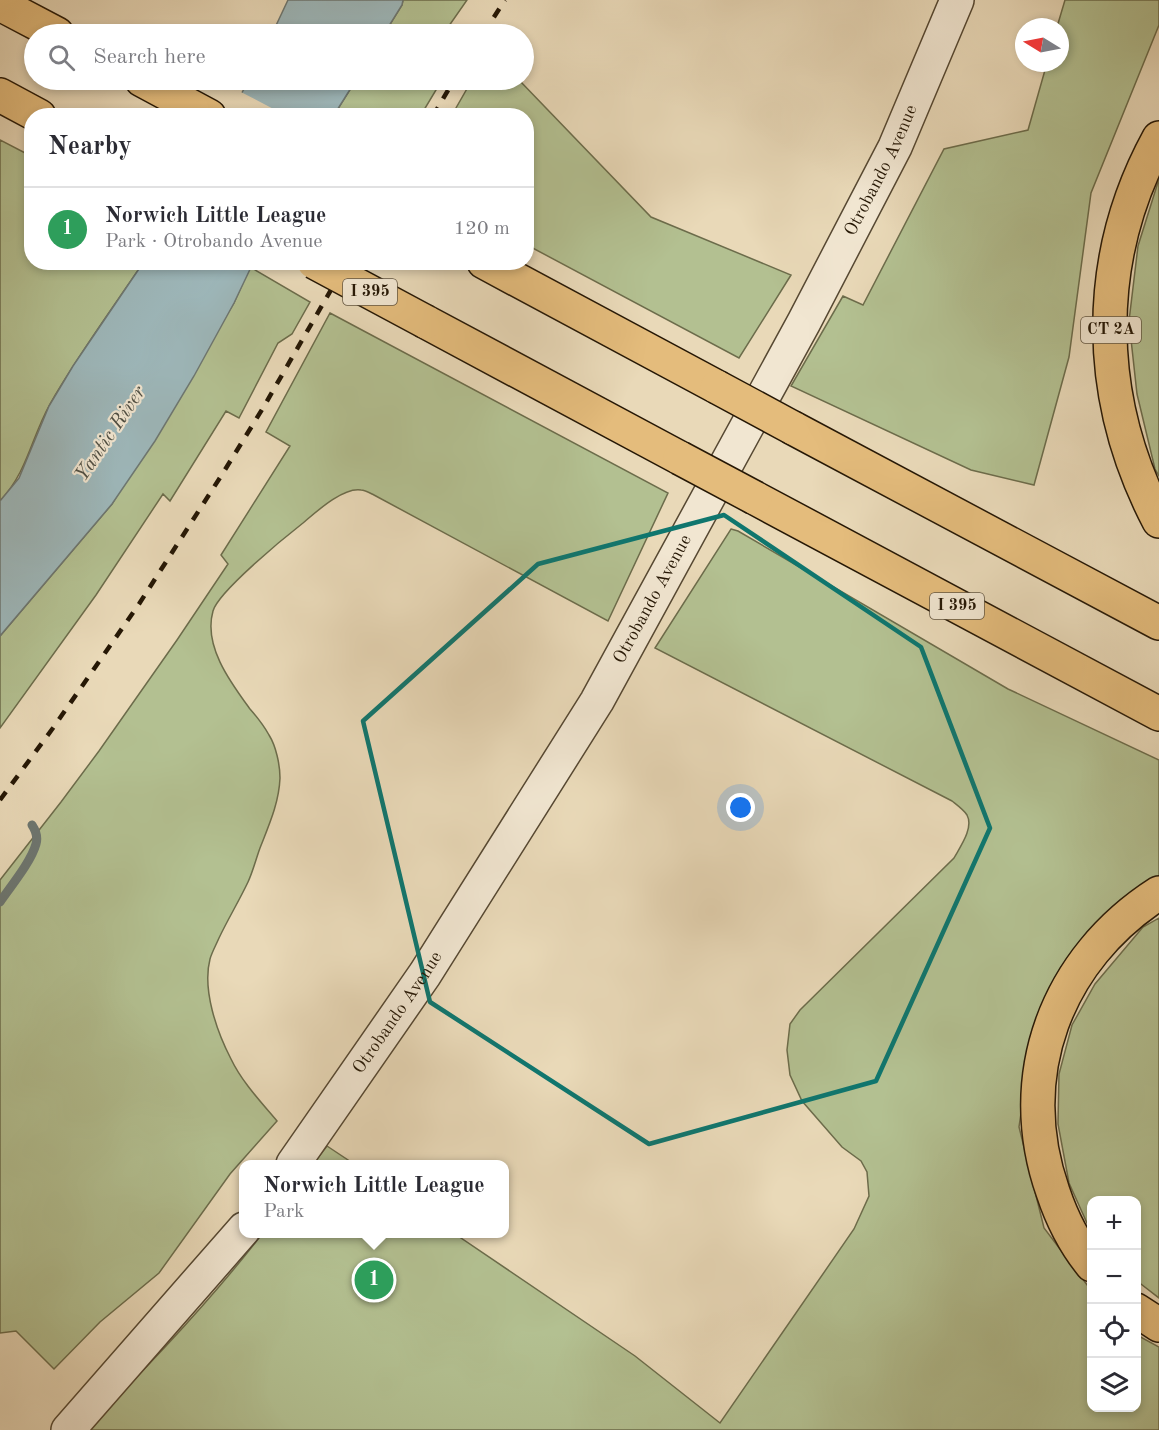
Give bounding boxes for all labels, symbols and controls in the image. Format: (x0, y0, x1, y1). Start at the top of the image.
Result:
north arrow (1015, 18, 1069, 72)
search box (24, 24, 534, 90)
icon: search (45, 41, 78, 74)
text: Search here (93, 46, 206, 68)
street label: Otrobando Avenue (841, 102, 921, 239)
text: Nearby (48, 134, 132, 160)
text: Norwich Little League (105, 205, 326, 227)
text: 1 (62, 219, 73, 239)
text: 120 m (454, 219, 510, 239)
text: Park · Otrobando Avenue (105, 232, 323, 252)
road number: I 395 (343, 279, 397, 305)
road number: CT 2A (1081, 317, 1141, 343)
water label: Yantic River (72, 383, 150, 485)
street label: Otrobando Avenue (610, 532, 695, 667)
road number: I 395 (930, 593, 984, 619)
your location (726, 793, 755, 822)
street label: Otrobando Avenue (350, 948, 446, 1077)
popup (239, 1160, 509, 1238)
text: Norwich Little League (263, 1175, 485, 1197)
map controls (1087, 1196, 1141, 1412)
button: + (1087, 1196, 1141, 1250)
text: Park (263, 1202, 305, 1222)
button: − (1087, 1250, 1141, 1304)
pin: 1 (354, 1258, 394, 1302)
button: locate (1087, 1304, 1141, 1358)
button: layers (1087, 1358, 1141, 1412)

